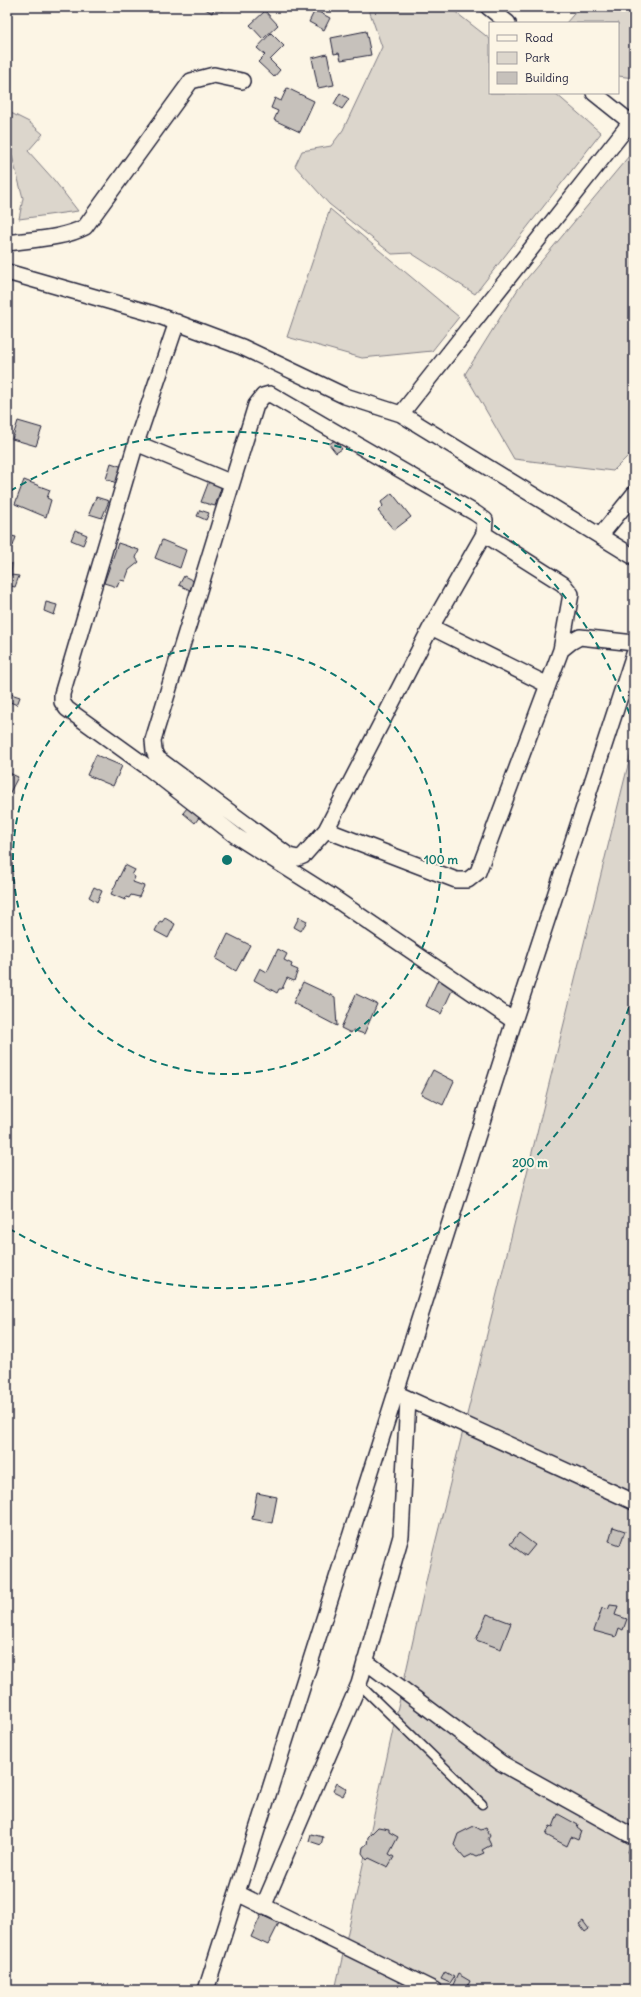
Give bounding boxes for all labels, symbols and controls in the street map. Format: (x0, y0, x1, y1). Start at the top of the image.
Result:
legend (489, 22, 619, 94)
text: Road (525, 30, 553, 45)
text: Park (525, 50, 550, 65)
text: Building (525, 70, 569, 85)
text: 100 m (424, 852, 458, 867)
centre of rings (220, 853, 234, 867)
text: 200 m (512, 1155, 548, 1170)

